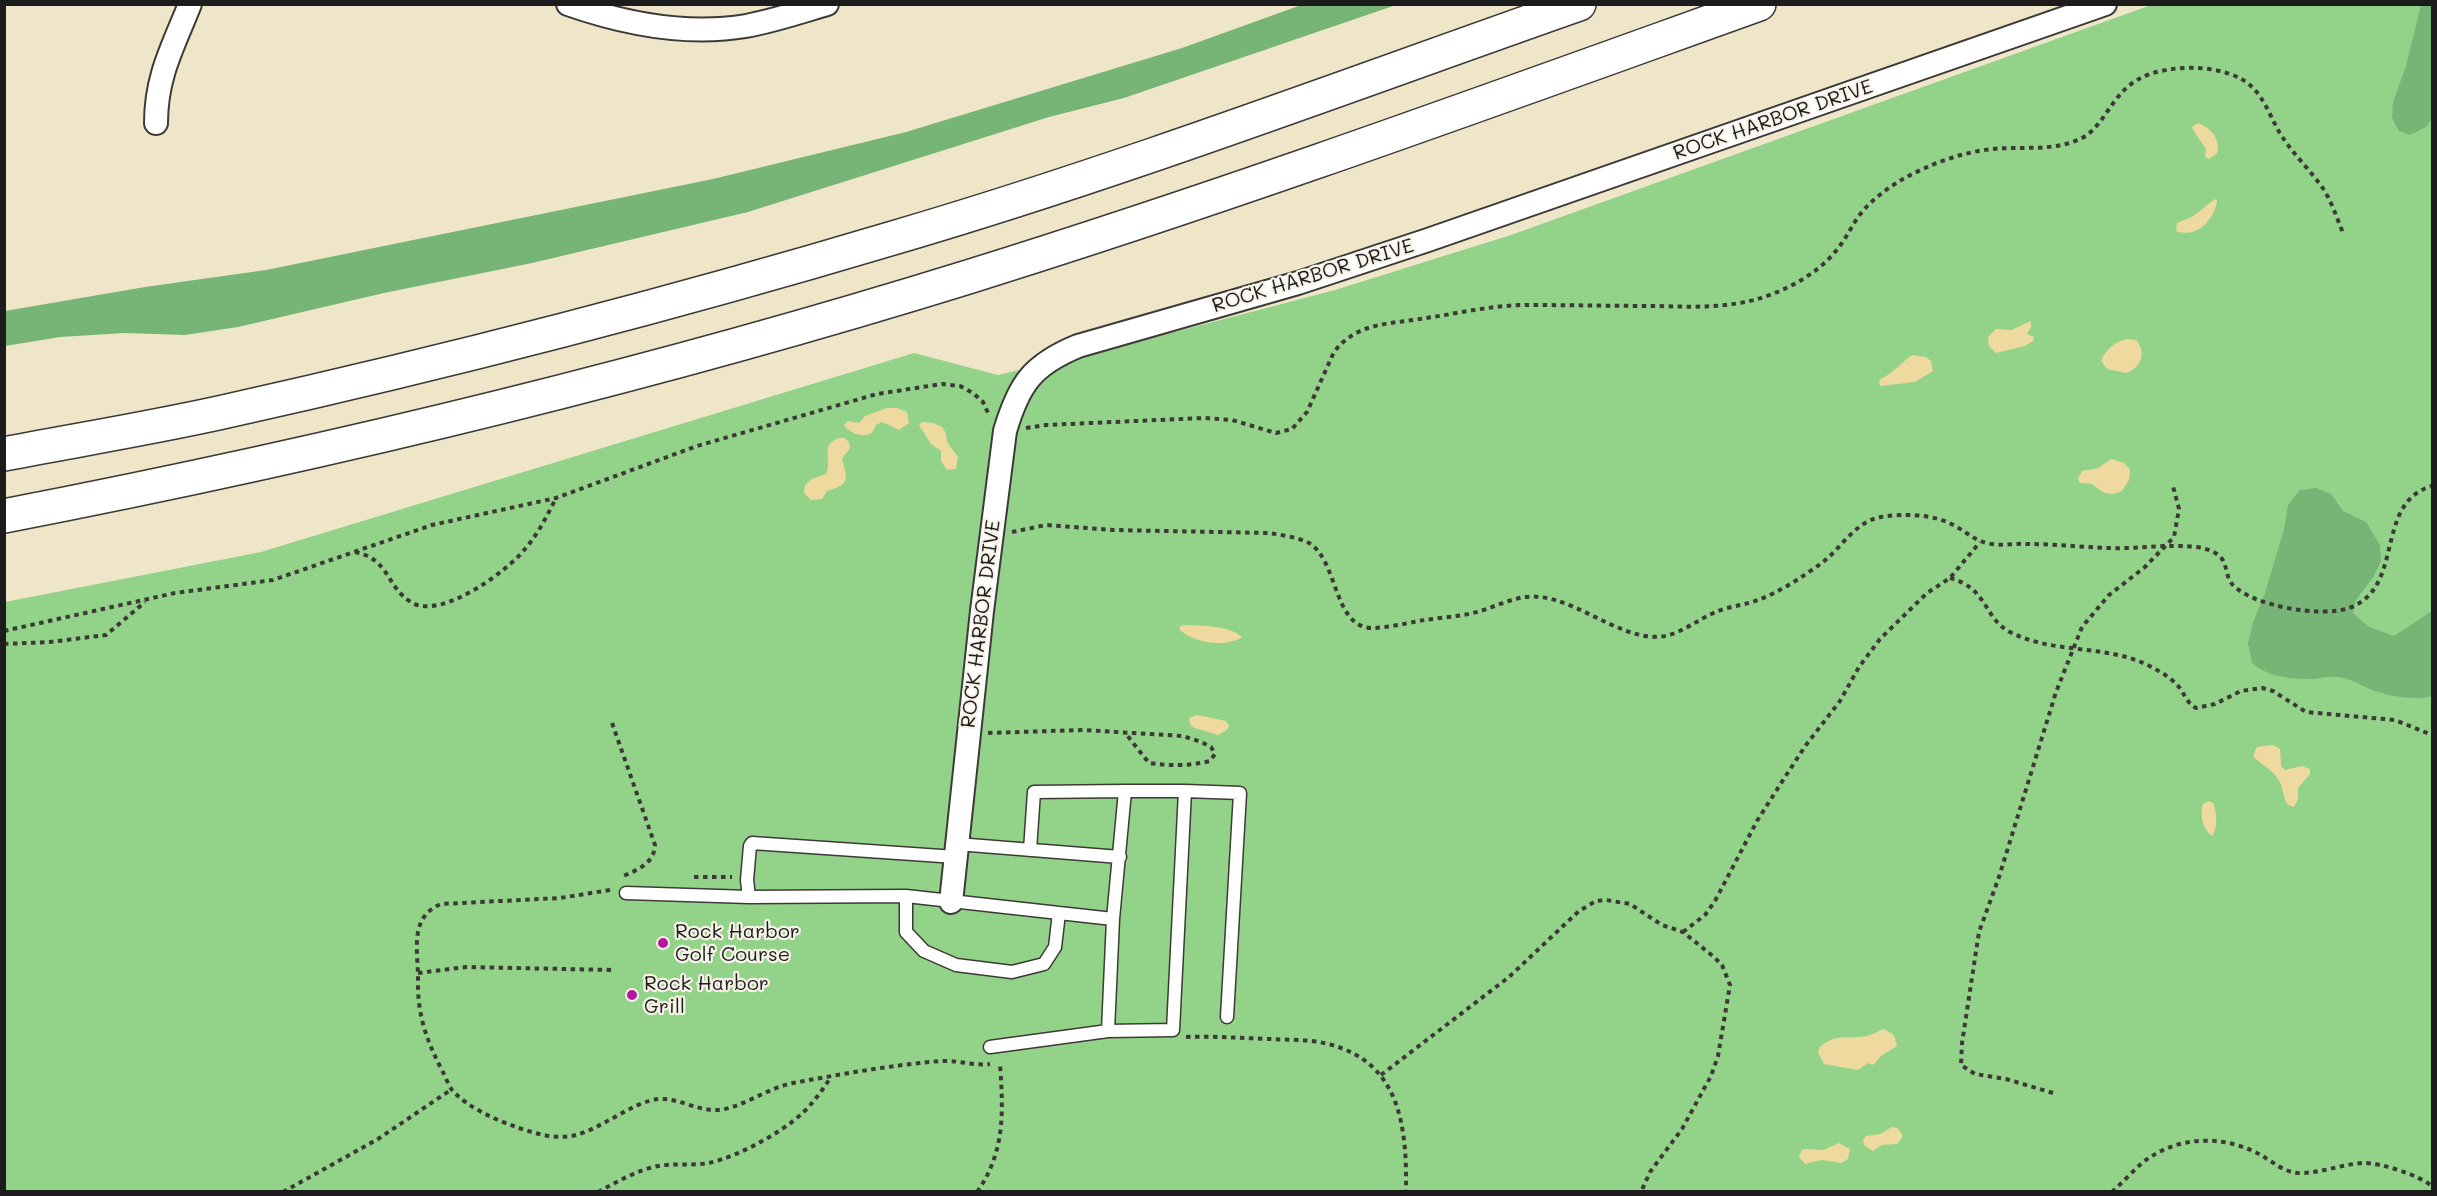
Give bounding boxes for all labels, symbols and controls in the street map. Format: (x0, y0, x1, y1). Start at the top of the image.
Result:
street label: ROCK HARBOR DRIVE (1670, 75, 1876, 165)
street label: ROCK HARBOR DRIVE (1209, 234, 1417, 318)
street label: ROCK HARBOR DRIVE (956, 519, 1006, 729)
place label: Rock Harbor Golf Course (675, 920, 800, 967)
marker: Rock Harbor Golf Course (656, 936, 670, 950)
place label: Rock Harbor Grill (644, 972, 769, 1019)
marker: Rock Harbor Grill (625, 988, 639, 1002)

